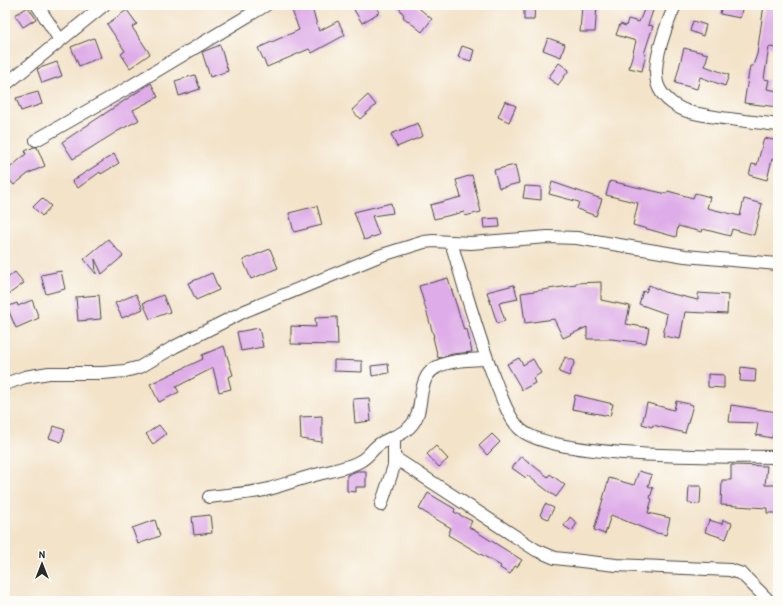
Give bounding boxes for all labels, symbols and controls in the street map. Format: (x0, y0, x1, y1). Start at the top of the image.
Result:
north arrow (22, 544, 62, 584)
text: N (39, 547, 45, 561)

